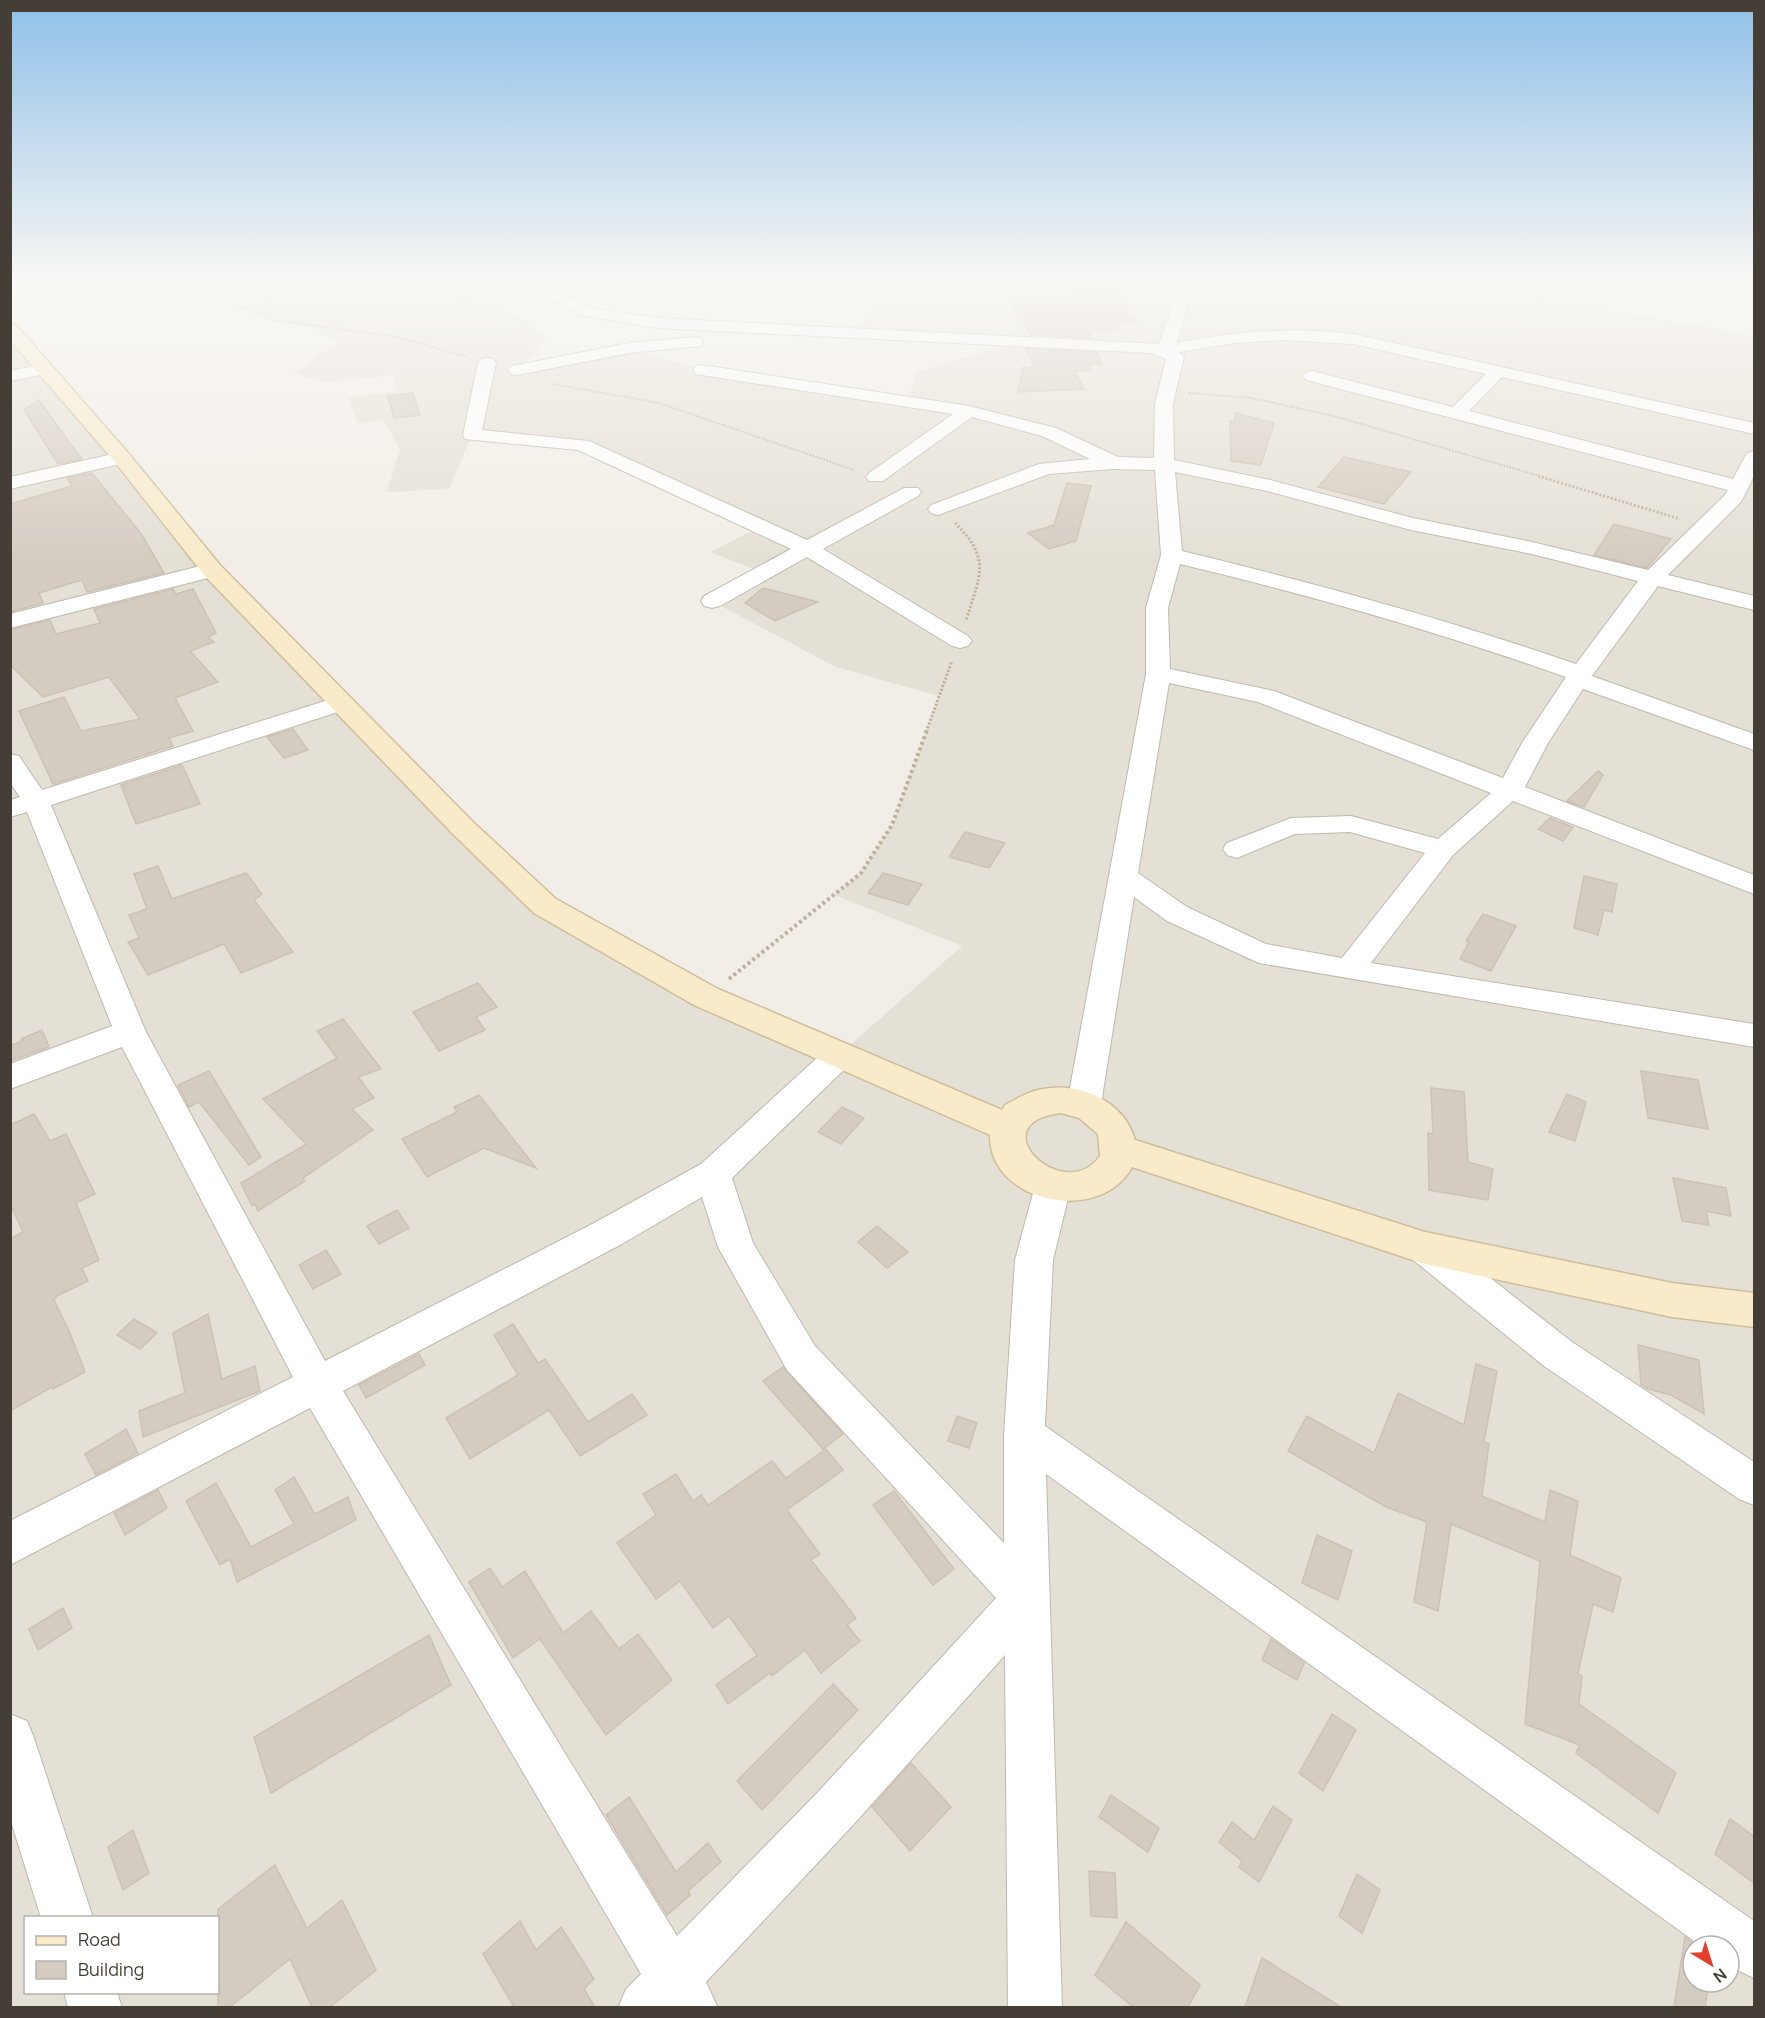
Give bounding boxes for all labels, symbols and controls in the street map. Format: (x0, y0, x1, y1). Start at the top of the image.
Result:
legend (24, 1916, 219, 1994)
text: Road (78, 1927, 121, 1951)
north arrow (1681, 1934, 1741, 1994)
text: Building (78, 1957, 144, 1981)
text: N (1709, 1964, 1732, 1988)

